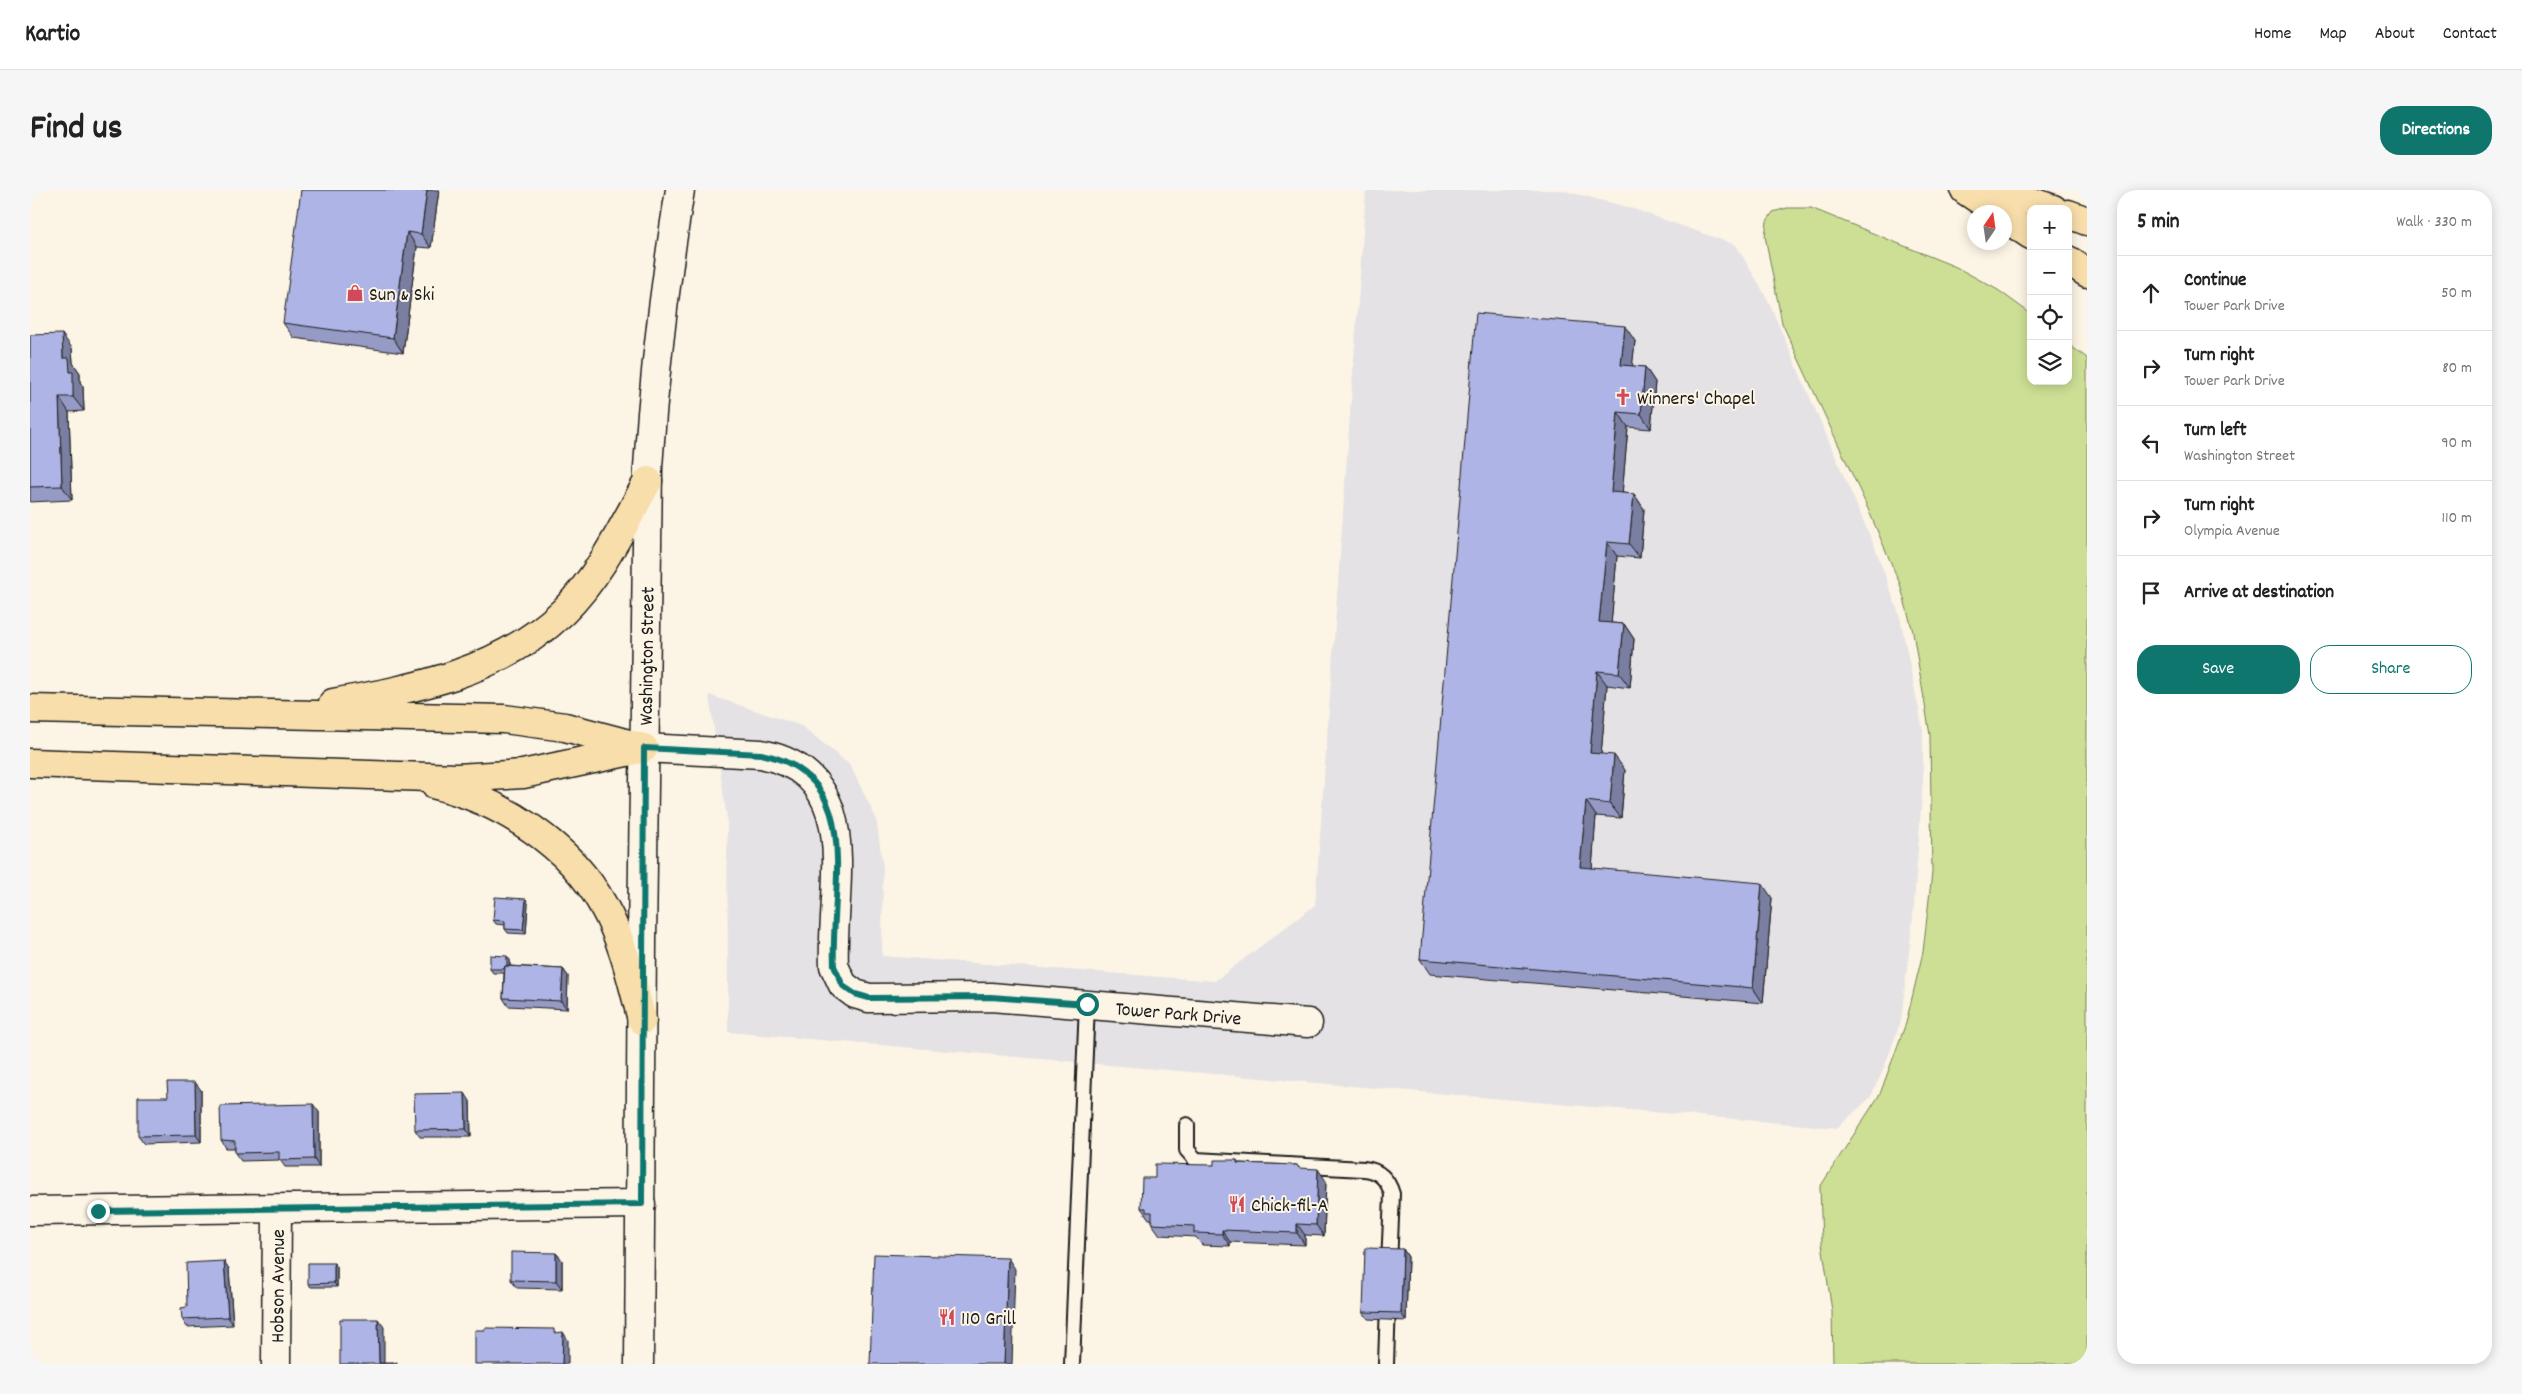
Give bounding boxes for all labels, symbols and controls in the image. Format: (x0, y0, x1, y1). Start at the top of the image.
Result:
text: Kartio (25, 18, 80, 52)
text: Home (2254, 22, 2291, 47)
text: Map (2319, 22, 2347, 47)
text: About (2375, 22, 2415, 47)
text: Contact (2443, 22, 2497, 47)
text: Find us (30, 105, 122, 155)
button: Directions (2380, 106, 2492, 155)
north arrow (1967, 205, 2012, 250)
map controls (2027, 205, 2072, 385)
button: + (2027, 205, 2072, 250)
text: 5 min (2137, 208, 2180, 238)
text: Walk · 330 m (2396, 211, 2472, 234)
button: − (2027, 250, 2072, 295)
text: Continue (2184, 268, 2246, 295)
icon: ahead (2137, 279, 2165, 307)
place label: Sun & Ski (369, 282, 435, 310)
text: 50 m (2441, 282, 2472, 305)
shop icon: Sun & Ski (345, 283, 365, 303)
button: locate (2027, 295, 2072, 340)
text: Tower Park Drive (2184, 295, 2285, 318)
button: layers (2027, 340, 2072, 385)
text: Turn right (2184, 343, 2255, 370)
icon: right (2137, 354, 2165, 382)
text: 80 m (2442, 357, 2472, 380)
text: Tower Park Drive (2184, 370, 2285, 393)
place label: Winners' Chapel (1637, 386, 1755, 414)
church icon: Winners' Chapel (1613, 387, 1633, 407)
text: Turn left (2184, 418, 2247, 445)
icon: left (2137, 429, 2165, 457)
text: 90 m (2441, 432, 2472, 455)
text: Washington Street (2184, 445, 2295, 468)
text: Turn right (2184, 493, 2255, 520)
icon: right (2137, 504, 2165, 532)
text: 110 m (2442, 507, 2472, 530)
text: Olympia Avenue (2184, 520, 2280, 543)
icon: arrive (2137, 579, 2165, 607)
text: Arrive at destination (2184, 580, 2334, 607)
street label: Washington Street (634, 586, 663, 726)
button: Save (2137, 645, 2300, 694)
button: Share (2310, 645, 2472, 694)
route start (1076, 993, 1099, 1016)
street label: Tower Park Drive (1114, 996, 1242, 1034)
place label: Chick-fil-A (1251, 1193, 1329, 1221)
restaurant icon: Chick-fil-A (1227, 1194, 1247, 1214)
route end (87, 1200, 110, 1223)
street label: Hobson Avenue (265, 1229, 294, 1343)
place label: 110 Grill (961, 1306, 1016, 1334)
restaurant icon: 110 Grill (937, 1307, 957, 1327)

